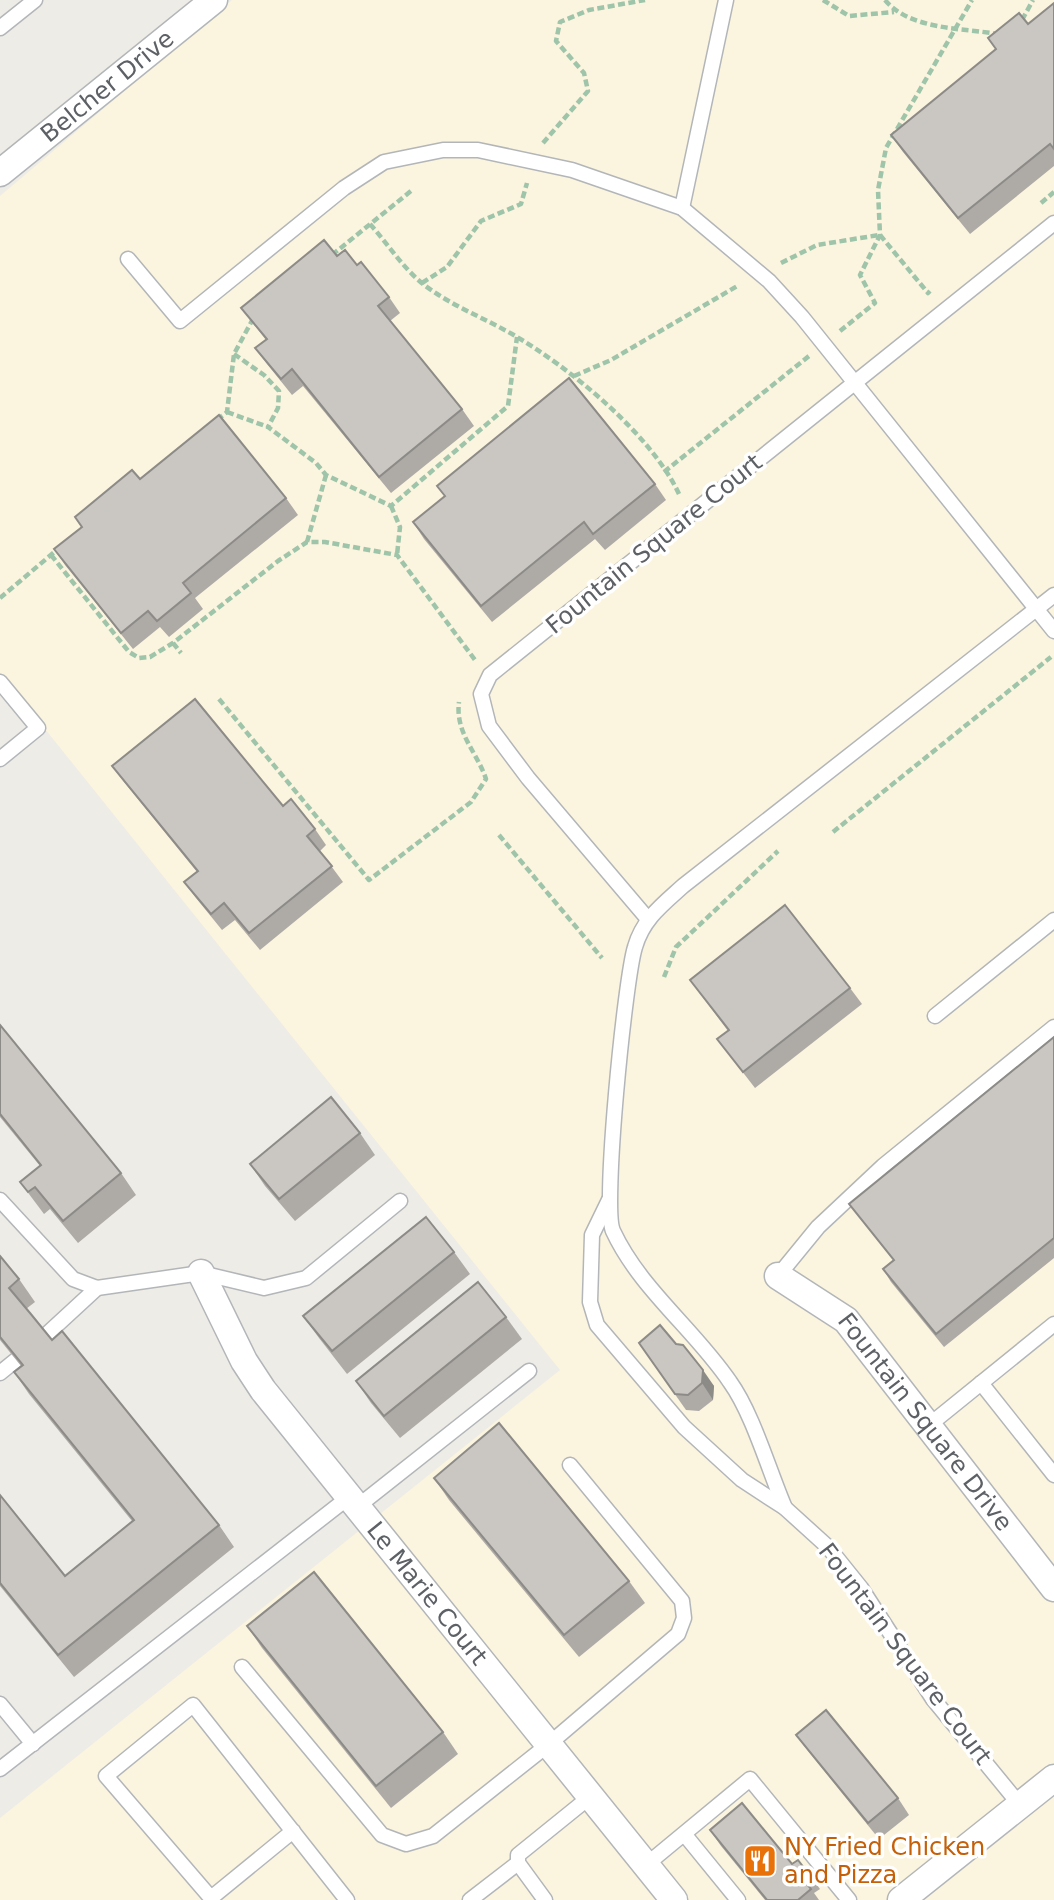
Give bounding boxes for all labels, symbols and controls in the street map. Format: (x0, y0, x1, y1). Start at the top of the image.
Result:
street label: Belcher Drive (35, 24, 179, 148)
street label: Fountain Square Court (540, 448, 768, 640)
street label: Fountain Square Drive (832, 1308, 1018, 1536)
street label: Le Marie Court (361, 1516, 493, 1671)
street label: Fountain Square Court (813, 1538, 997, 1770)
place label: NY Fried Chicken and Pizza (784, 1833, 985, 1889)
restaurant icon: NY Fried Chicken and Pizza (741, 1842, 779, 1880)

